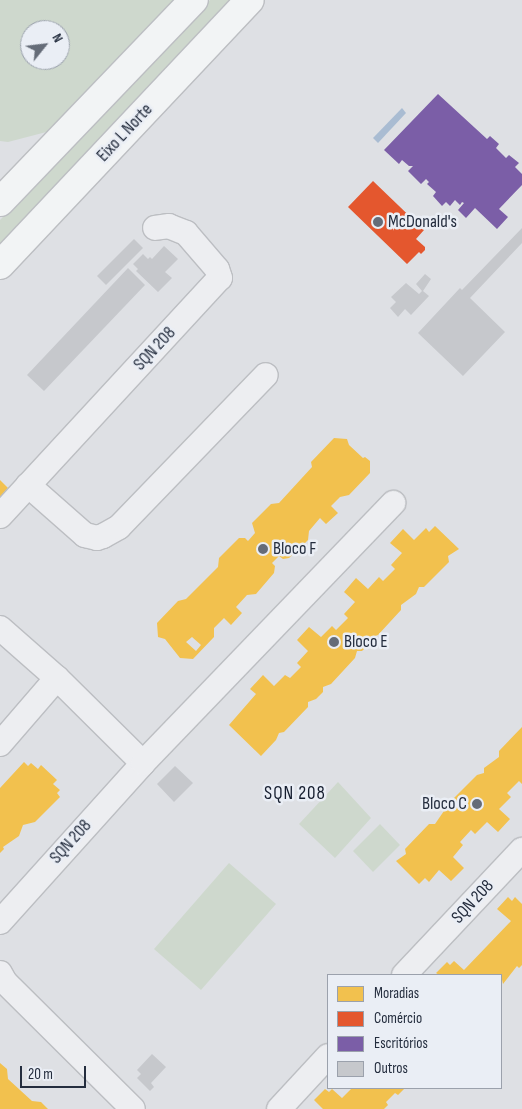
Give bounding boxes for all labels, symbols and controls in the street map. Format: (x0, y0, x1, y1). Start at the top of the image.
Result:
north arrow (20, 20, 70, 70)
text: N (48, 31, 67, 45)
street label: Eixo L Norte (93, 99, 157, 167)
place label: McDonald's (388, 211, 457, 233)
marker: McDonald's (372, 216, 384, 228)
street label: SQN 208 (129, 323, 181, 375)
place label: Bloco F (273, 538, 316, 560)
marker: Bloco F (257, 543, 269, 555)
place label: Bloco E (344, 631, 388, 653)
marker: Bloco E (328, 636, 340, 648)
district label: SQN 208 (263, 783, 327, 805)
place label: Bloco C (422, 793, 467, 815)
marker: Bloco C (471, 798, 483, 810)
street label: SQN 208 (46, 815, 96, 869)
street label: SQN 208 (447, 876, 499, 928)
legend (327, 974, 502, 1089)
text: Moradias (374, 984, 419, 1003)
text: Comércio (374, 1009, 422, 1028)
text: Escritórios (374, 1034, 428, 1053)
scale bar (22, 1056, 89, 1088)
text: Outros (374, 1059, 408, 1078)
text: 20 m (28, 1065, 53, 1084)

